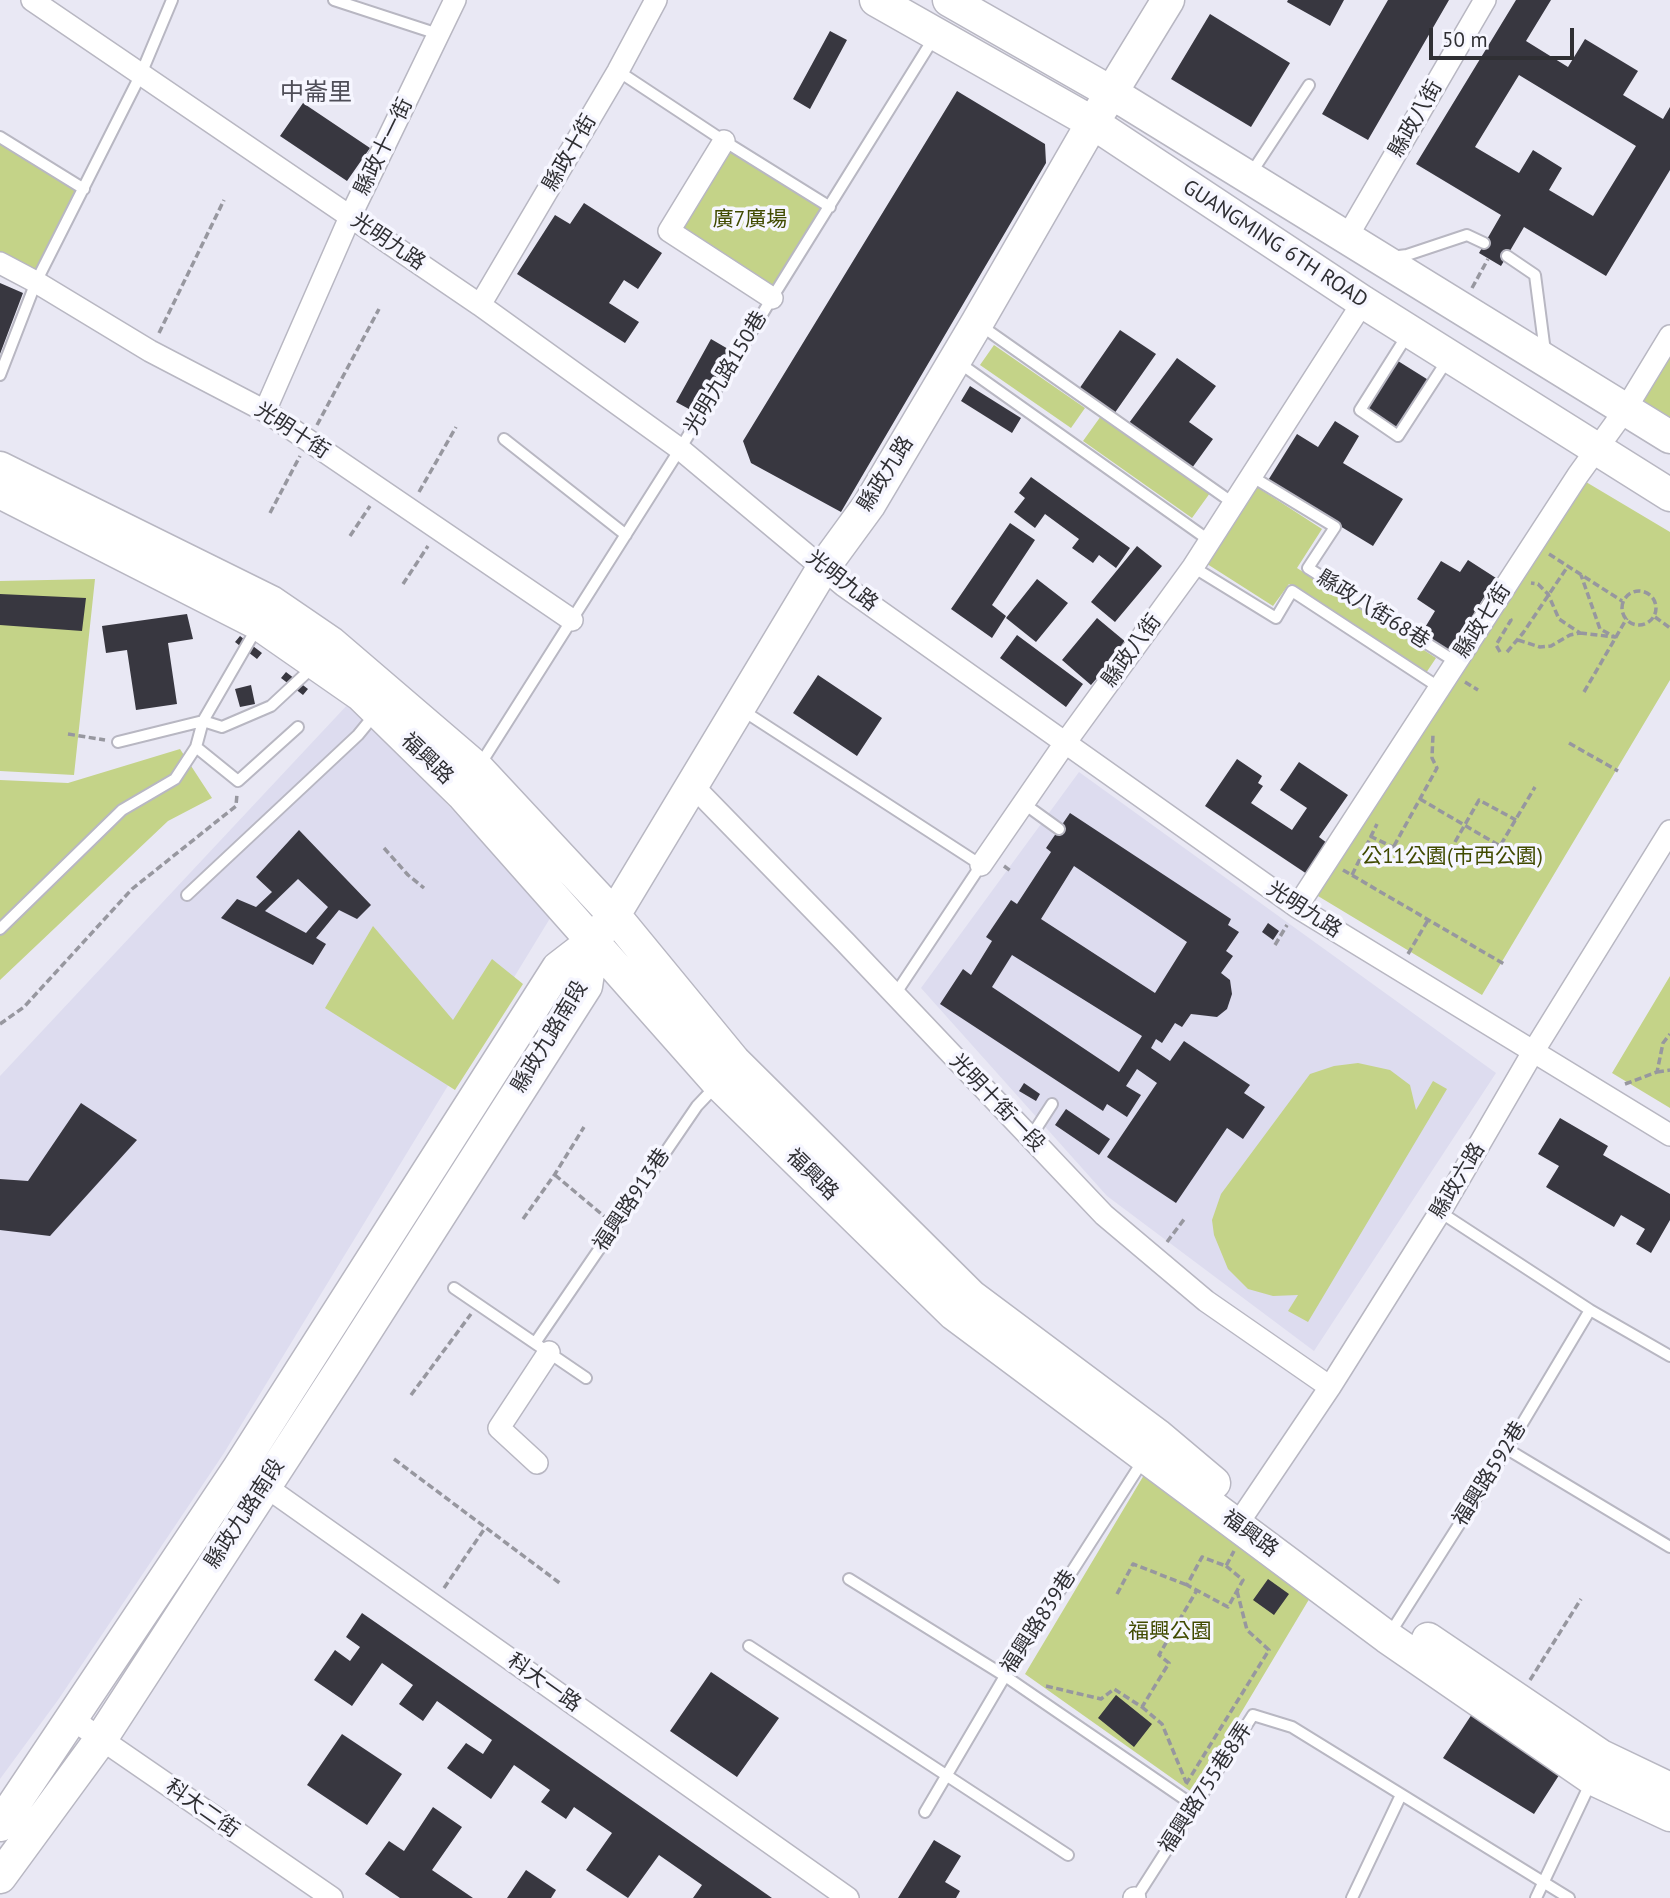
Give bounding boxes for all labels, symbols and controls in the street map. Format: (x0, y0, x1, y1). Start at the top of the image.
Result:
scale bar (1432, 14, 1577, 58)
text: 50 m (1442, 26, 1488, 53)
street label: 縣政八街 (1384, 76, 1448, 162)
district label: 中崙里 (280, 79, 352, 107)
street label: 縣政十一街 (350, 94, 418, 200)
street label: 縣政十街 (538, 110, 602, 196)
street label: GUANGMING 6TH ROAD (1178, 175, 1372, 313)
park label: 廣7廣場 (713, 207, 787, 233)
street label: 光明九路 (346, 208, 430, 276)
street label: 光明九路150巷 (679, 307, 773, 439)
street label: 光明十街 (250, 398, 334, 464)
street label: 縣政九路 (853, 432, 919, 516)
street label: 光明九路 (801, 545, 883, 617)
street label: 縣政八街68巷 (1312, 565, 1434, 655)
street label: 縣政七街 (1450, 579, 1516, 663)
street label: 縣政八街 (1097, 610, 1167, 692)
street label: 福興路 (396, 728, 458, 790)
park label: 公11公園(市西公園) (1361, 844, 1543, 870)
street label: 光明九路 (1262, 877, 1346, 943)
street label: 縣政九路南段 (507, 977, 593, 1097)
street label: 光明十街一段 (944, 1049, 1050, 1157)
street label: 縣政六路 (1426, 1139, 1490, 1223)
street label: 福興路913巷 (588, 1144, 676, 1256)
street label: 福興路 (781, 1144, 843, 1206)
street label: 福興路592巷 (1448, 1417, 1532, 1531)
street label: 縣政九路南段 (200, 1454, 290, 1574)
street label: 福興路 (1217, 1505, 1283, 1563)
street label: 福興路839巷 (996, 1566, 1082, 1678)
park label: 福興公園 (1128, 1619, 1212, 1645)
street label: 科大一路 (502, 1649, 586, 1717)
street label: 福興路755巷8弄 (1154, 1718, 1258, 1858)
street label: 科大二街 (160, 1775, 244, 1843)

